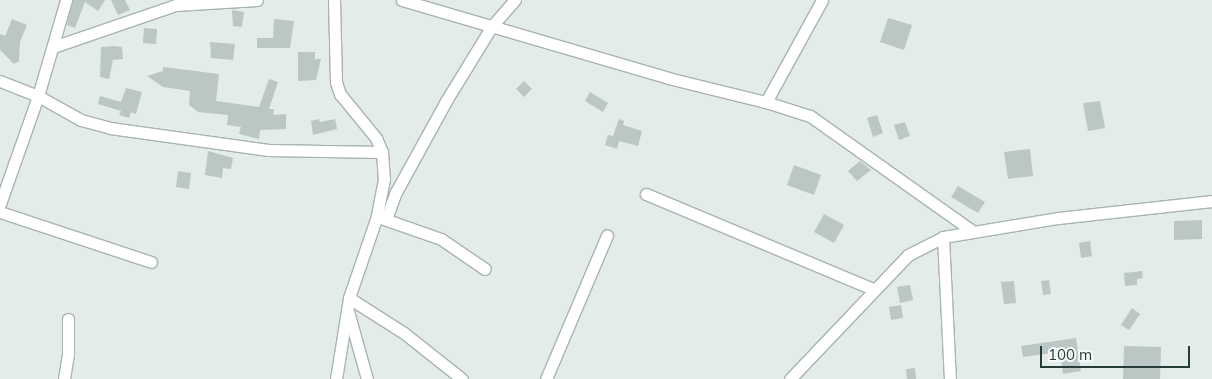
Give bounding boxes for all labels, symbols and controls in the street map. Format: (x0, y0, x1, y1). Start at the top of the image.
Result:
scale bar (1042, 336, 1192, 368)
text: 100 m (1048, 345, 1092, 364)

